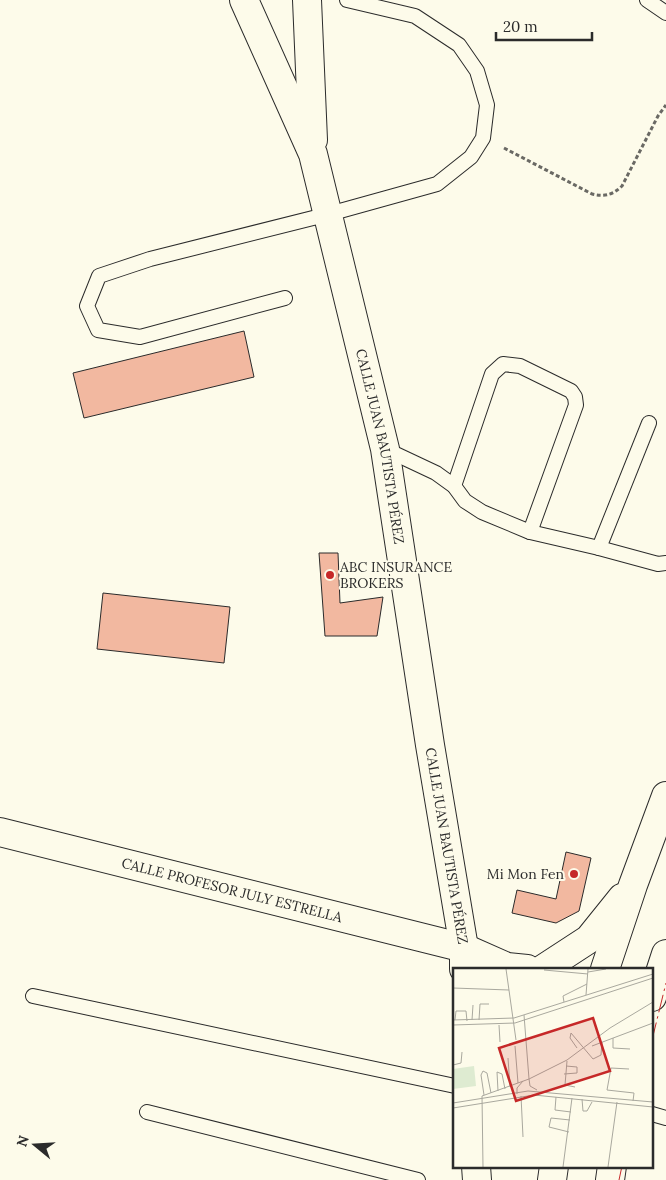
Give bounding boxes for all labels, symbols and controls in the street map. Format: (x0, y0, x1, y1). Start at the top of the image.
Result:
scale bar (496, 10, 592, 42)
text: 20 m (503, 17, 538, 36)
street label: CALLE JUAN BAUTISTA PÉREZ (352, 347, 408, 545)
place label: ABC INSURANCE BROKERS (339, 558, 452, 592)
marker: ABC INSURANCE BROKERS (324, 569, 336, 581)
street label: CALLE JUAN BAUTISTA PÉREZ (422, 746, 472, 945)
street label: CALLE PROFESOR JULY ESTRELLA (120, 854, 344, 926)
place label: Mi Mon Fen (487, 865, 565, 883)
marker: Mi Mon Fen (568, 868, 580, 880)
inset map (453, 968, 654, 1168)
north arrow (10, 1120, 60, 1170)
text: N (12, 1133, 33, 1149)

